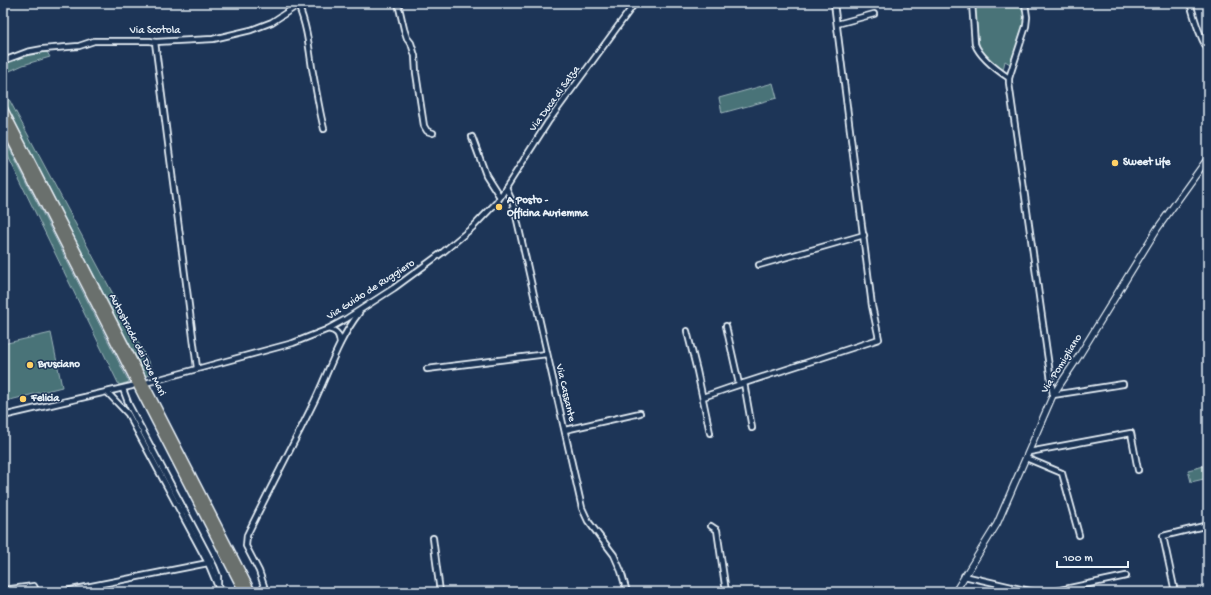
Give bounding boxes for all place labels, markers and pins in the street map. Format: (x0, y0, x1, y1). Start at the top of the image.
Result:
place label: Sweet Life (1123, 156, 1172, 169)
marker: Sweet Life (1110, 158, 1120, 168)
place label: A Posto - Officina Auriemma (506, 194, 589, 220)
marker: A Posto - Officina Auriemma (494, 202, 504, 212)
place label: Brusciano (37, 359, 80, 371)
marker: Brusciano (25, 360, 35, 370)
place label: Felicia (30, 393, 60, 405)
marker: Felicia (18, 394, 28, 404)

